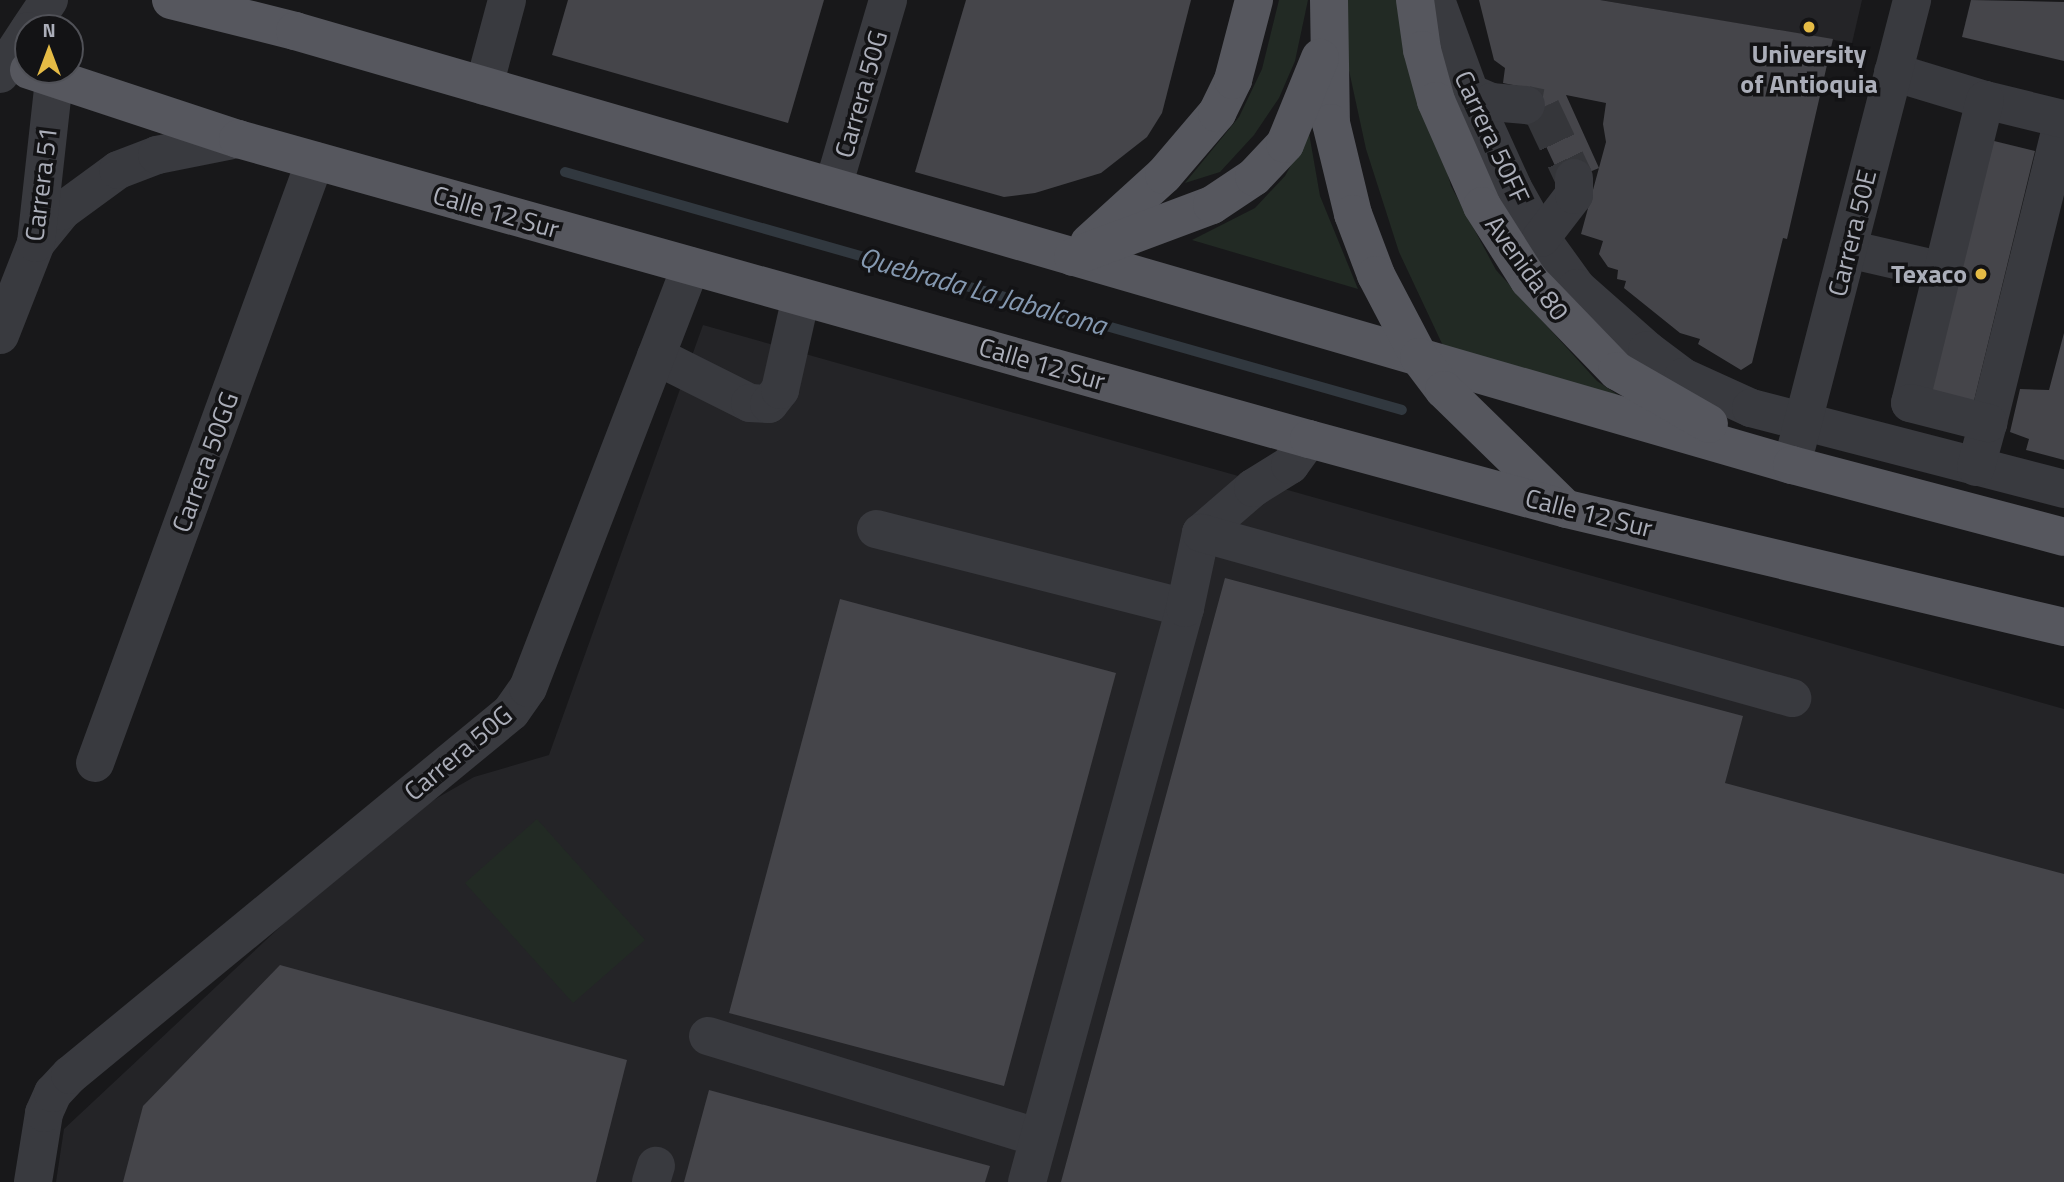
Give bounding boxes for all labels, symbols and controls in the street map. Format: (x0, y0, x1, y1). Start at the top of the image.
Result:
north arrow (14, 14, 84, 84)
text: N (42, 15, 56, 44)
marker: University of Antioquia (1801, 19, 1817, 35)
street label: Carrera 50G (828, 27, 894, 161)
place label: University of Antioquia (1740, 38, 1878, 100)
street label: Carrera 50FF (1448, 66, 1536, 208)
street label: Carrera 51 (19, 125, 63, 243)
street label: Carrera 50E (1821, 167, 1883, 299)
street label: Calle 12 Sur (429, 179, 563, 245)
street label: Avenida 80 (1479, 210, 1575, 326)
water label: Quebrada La Jabalcona (856, 240, 1110, 342)
place label: Texaco (1891, 258, 1967, 290)
marker: Texaco (1973, 266, 1989, 282)
street label: Calle 12 Sur (975, 331, 1109, 397)
street label: Carrera 50GG (165, 388, 245, 536)
street label: Calle 12 Sur (1522, 482, 1656, 544)
street label: Carrera 50G (398, 699, 518, 807)

